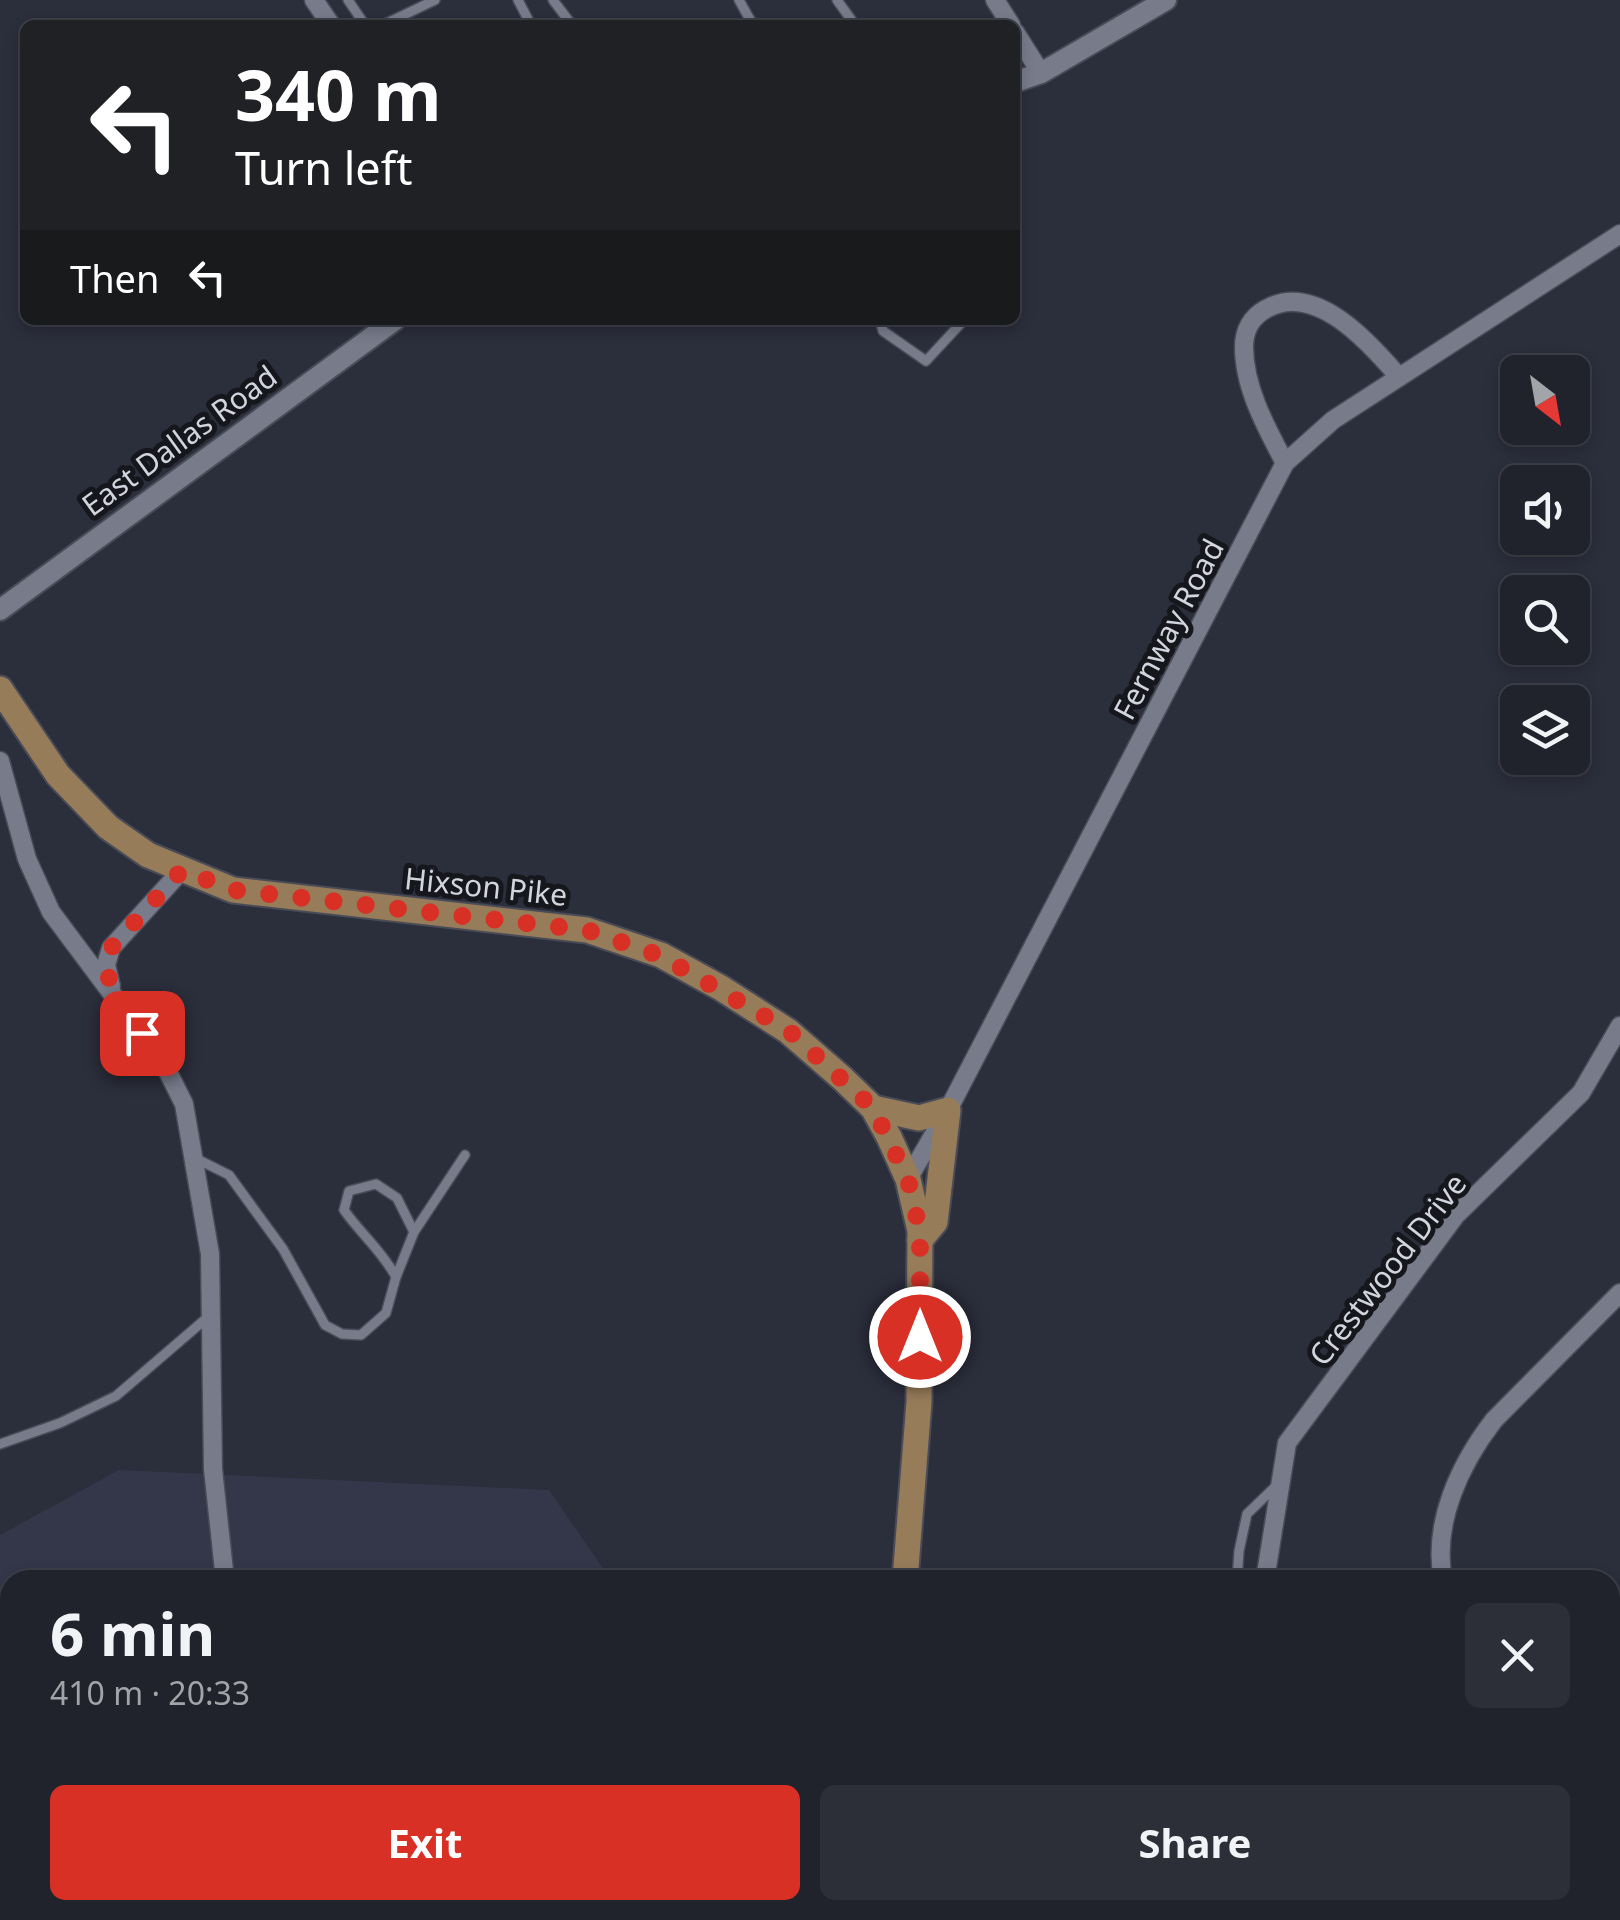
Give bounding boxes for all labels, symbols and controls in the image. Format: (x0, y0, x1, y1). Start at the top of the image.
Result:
text: 340 m (235, 46, 442, 142)
icon: left (70, 60, 200, 190)
text: Turn left (235, 137, 412, 198)
icon: left (180, 250, 235, 305)
text: Then (70, 252, 160, 304)
street label: East Dallas Road (73, 355, 285, 525)
north arrow (1500, 355, 1590, 445)
map controls (1500, 355, 1590, 775)
button: sound (1500, 465, 1590, 555)
street label: Fernway Road (1103, 532, 1233, 726)
button: search (1500, 575, 1590, 665)
button: layers (1500, 685, 1590, 775)
street label: Hixson Pike (403, 857, 569, 915)
pin (100, 991, 185, 1076)
icon: arrive (115, 1006, 170, 1061)
street label: Crestwood Drive (1299, 1164, 1475, 1374)
position arrow (868, 1285, 972, 1389)
text: 6 min (50, 1592, 215, 1674)
button: close (1465, 1603, 1570, 1708)
text: 410 m · 20:33 (50, 1671, 250, 1714)
button: Exit (50, 1785, 800, 1900)
button: Share (820, 1785, 1570, 1900)

